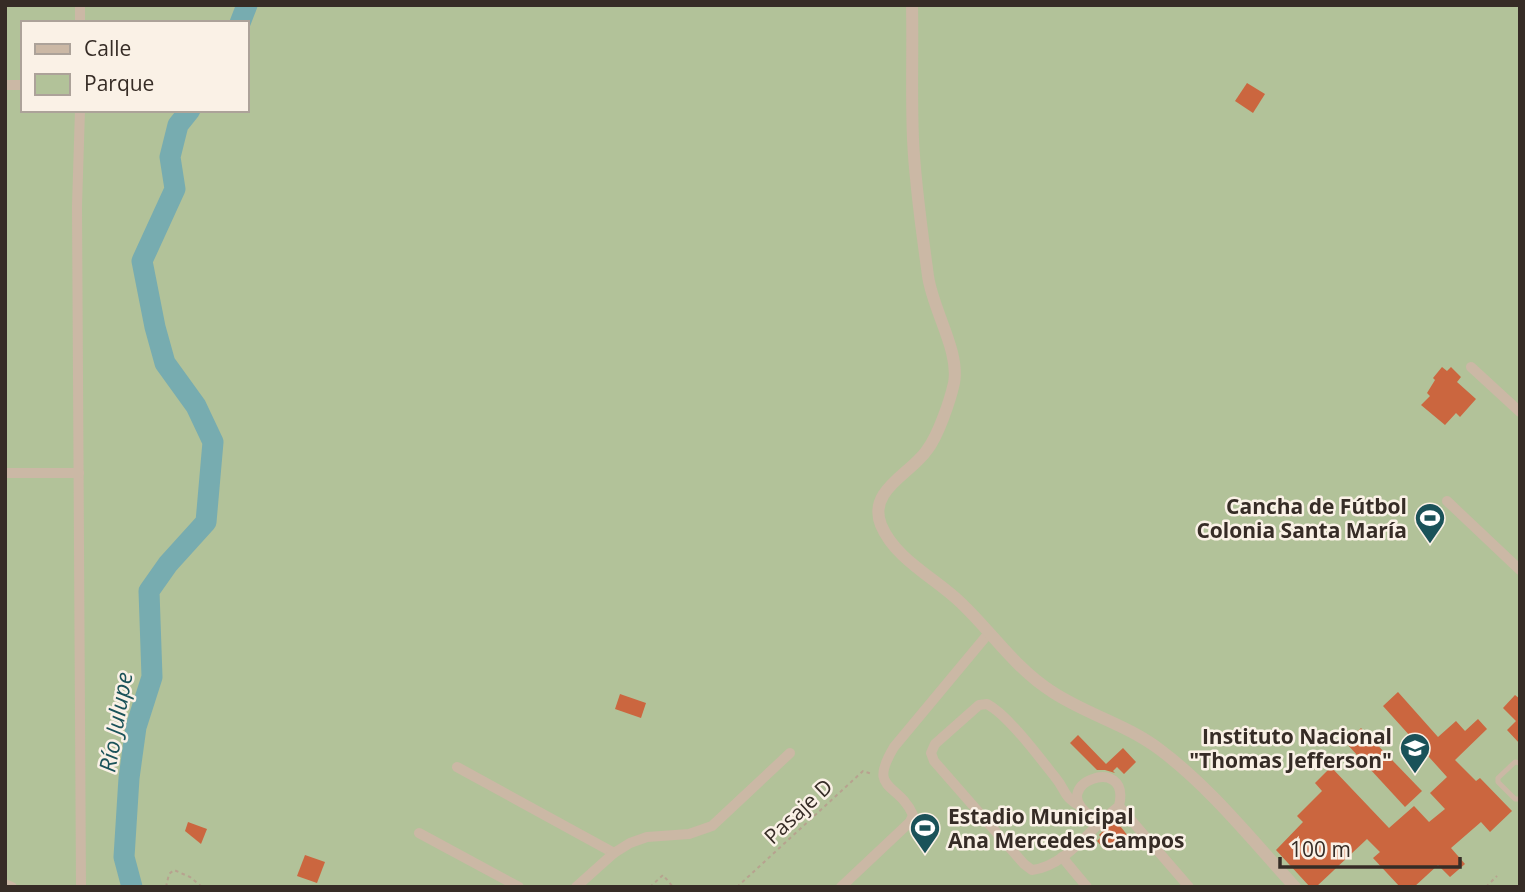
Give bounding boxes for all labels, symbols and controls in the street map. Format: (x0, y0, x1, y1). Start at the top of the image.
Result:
legend (21, 21, 248, 112)
text: Calle (84, 34, 131, 62)
text: Parque (84, 69, 154, 97)
place label: Cancha de Fútbol Colonia Santa María (1196, 492, 1407, 544)
sports icon: Cancha de Fútbol Colonia Santa María (1413, 501, 1447, 545)
water label: Río Julupe (90, 669, 140, 775)
place label: Instituto Nacional "Thomas Jefferson" (1189, 722, 1392, 774)
school or university icon: Instituto Nacional "Thomas Jefferson" (1398, 731, 1432, 775)
street label: Pasaje D (758, 772, 838, 850)
place label: Estadio Municipal Ana Mercedes Campos (948, 802, 1184, 854)
sports icon: Estadio Municipal Ana Mercedes Campos (908, 811, 942, 855)
scale bar (1280, 826, 1460, 870)
text: 100 m (1290, 835, 1351, 863)

